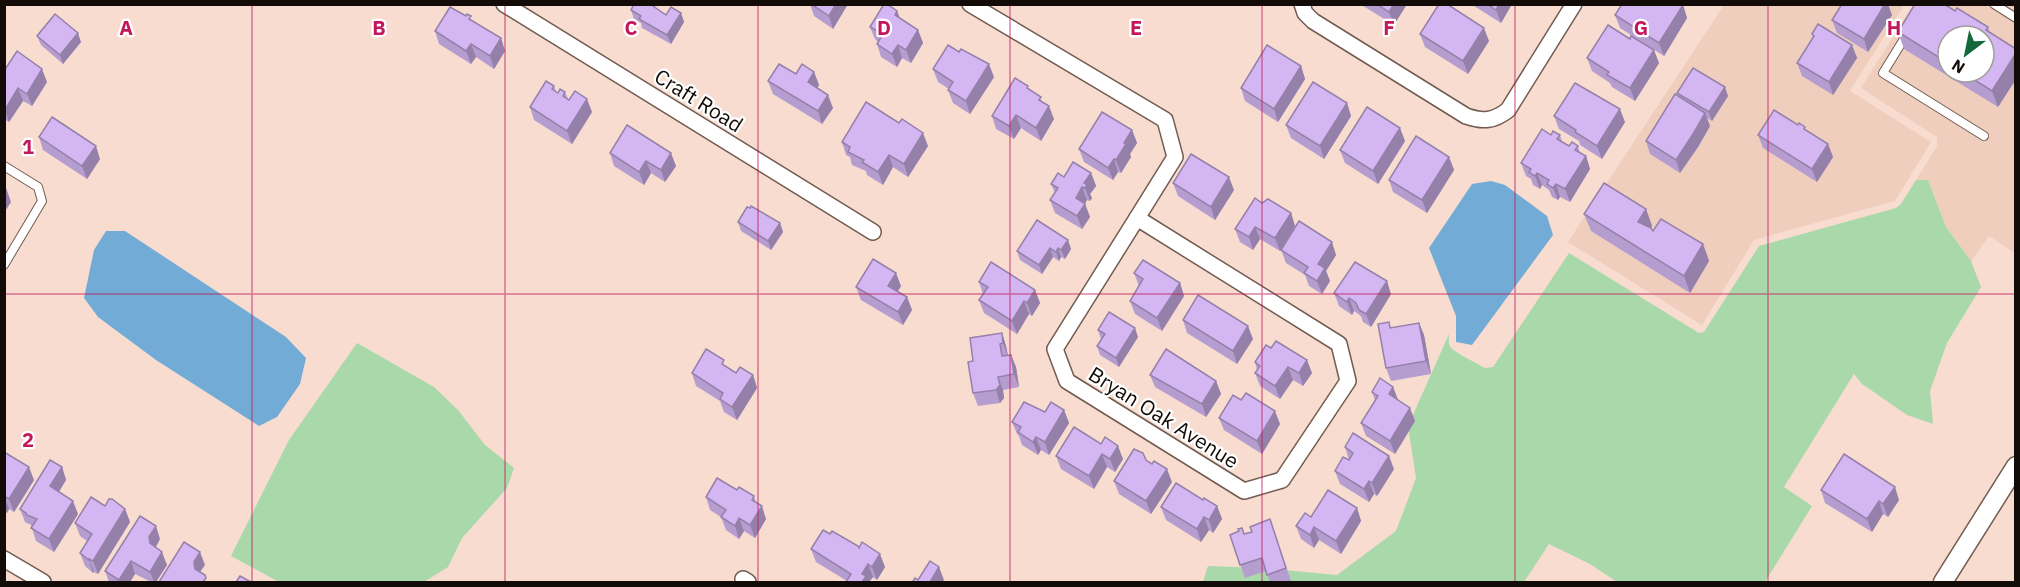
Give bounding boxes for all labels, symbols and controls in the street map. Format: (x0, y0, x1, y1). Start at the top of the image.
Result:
text: A (119, 14, 133, 41)
text: B (372, 14, 386, 41)
text: C (624, 14, 638, 41)
text: D (877, 14, 891, 41)
text: E (1130, 14, 1142, 41)
text: F (1383, 14, 1395, 41)
text: G (1634, 14, 1648, 41)
text: H (1887, 14, 1901, 41)
north arrow (1936, 24, 1996, 84)
text: N (1948, 55, 1968, 78)
street label: Craft Road (649, 62, 749, 138)
text: 1 (22, 133, 34, 160)
street label: Bryan Oak Avenue (1084, 360, 1244, 474)
text: 2 (22, 426, 34, 453)

